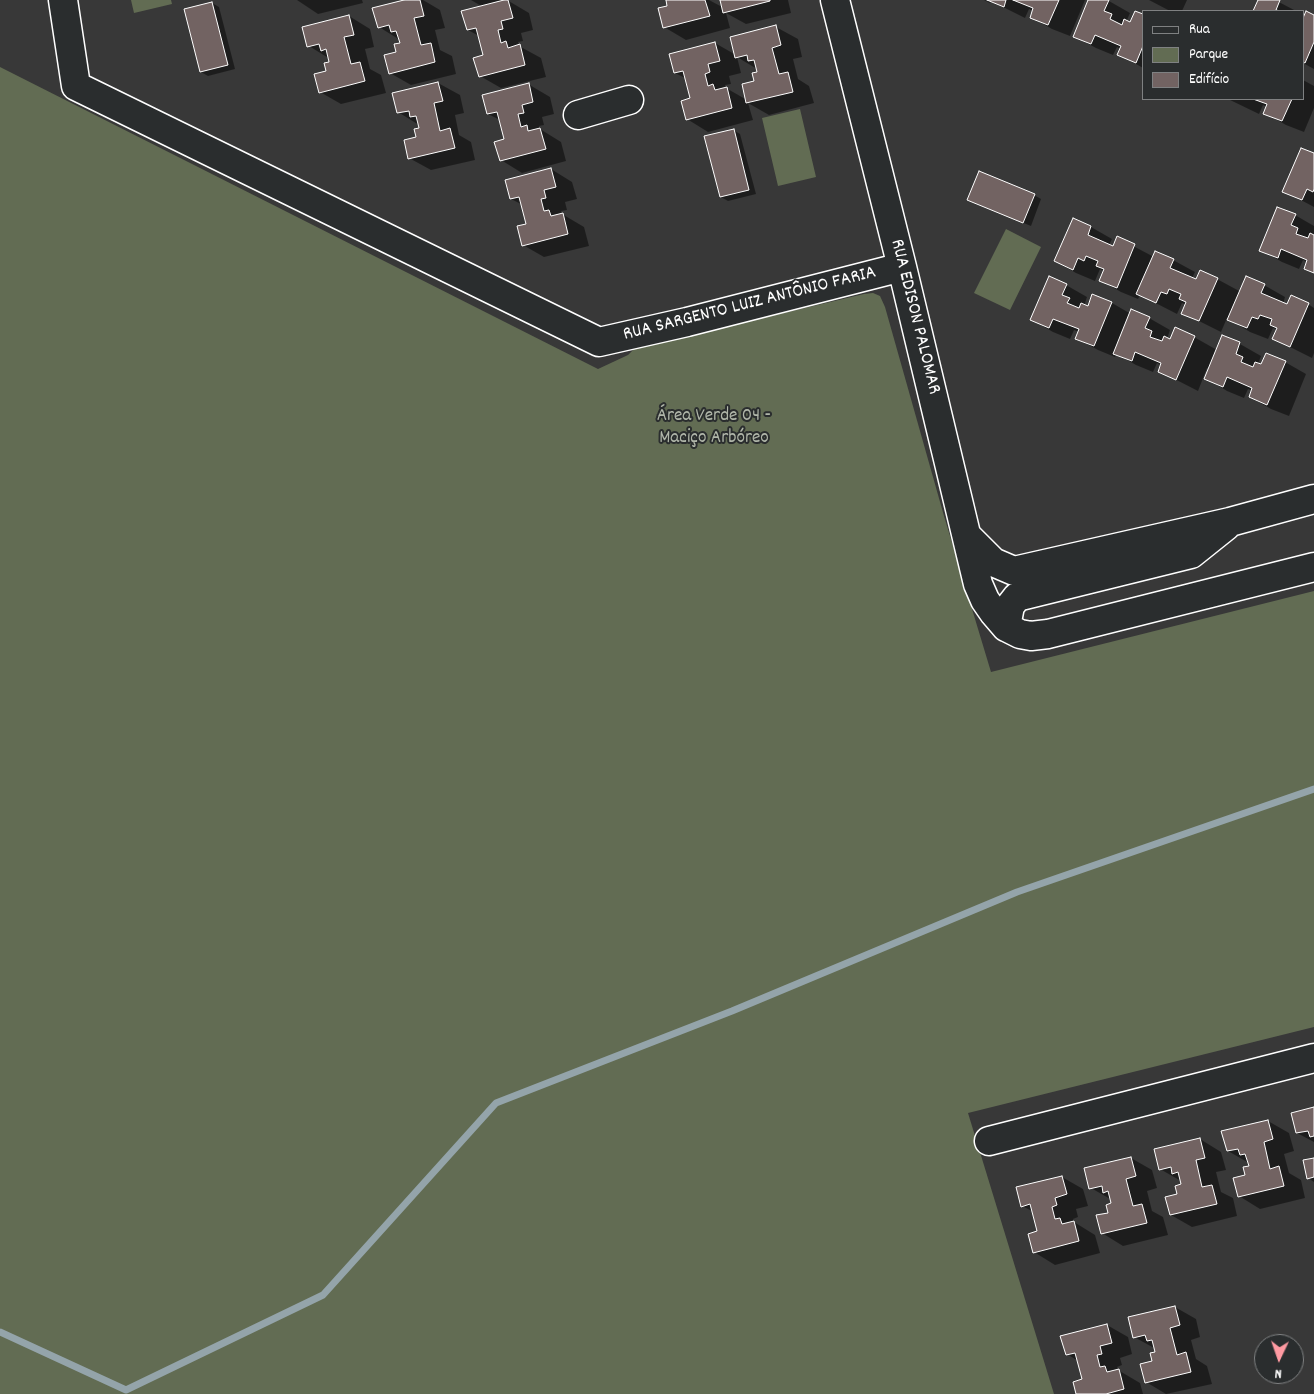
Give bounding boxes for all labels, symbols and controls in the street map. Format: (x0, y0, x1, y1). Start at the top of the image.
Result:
legend (1142, 10, 1304, 100)
text: Rua (1189, 19, 1210, 41)
text: Parque (1189, 44, 1228, 66)
text: Edifício (1189, 69, 1229, 91)
street label: RUA EDISON PALOMAR (884, 237, 944, 397)
street label: RUA SARGENTO LUIZ ANTÔNIO FARIA (621, 263, 879, 347)
park label: Área Verde 04 - Maciço Arbóreo (657, 406, 771, 450)
north arrow (1254, 1334, 1304, 1384)
text: N (1274, 1363, 1282, 1383)

